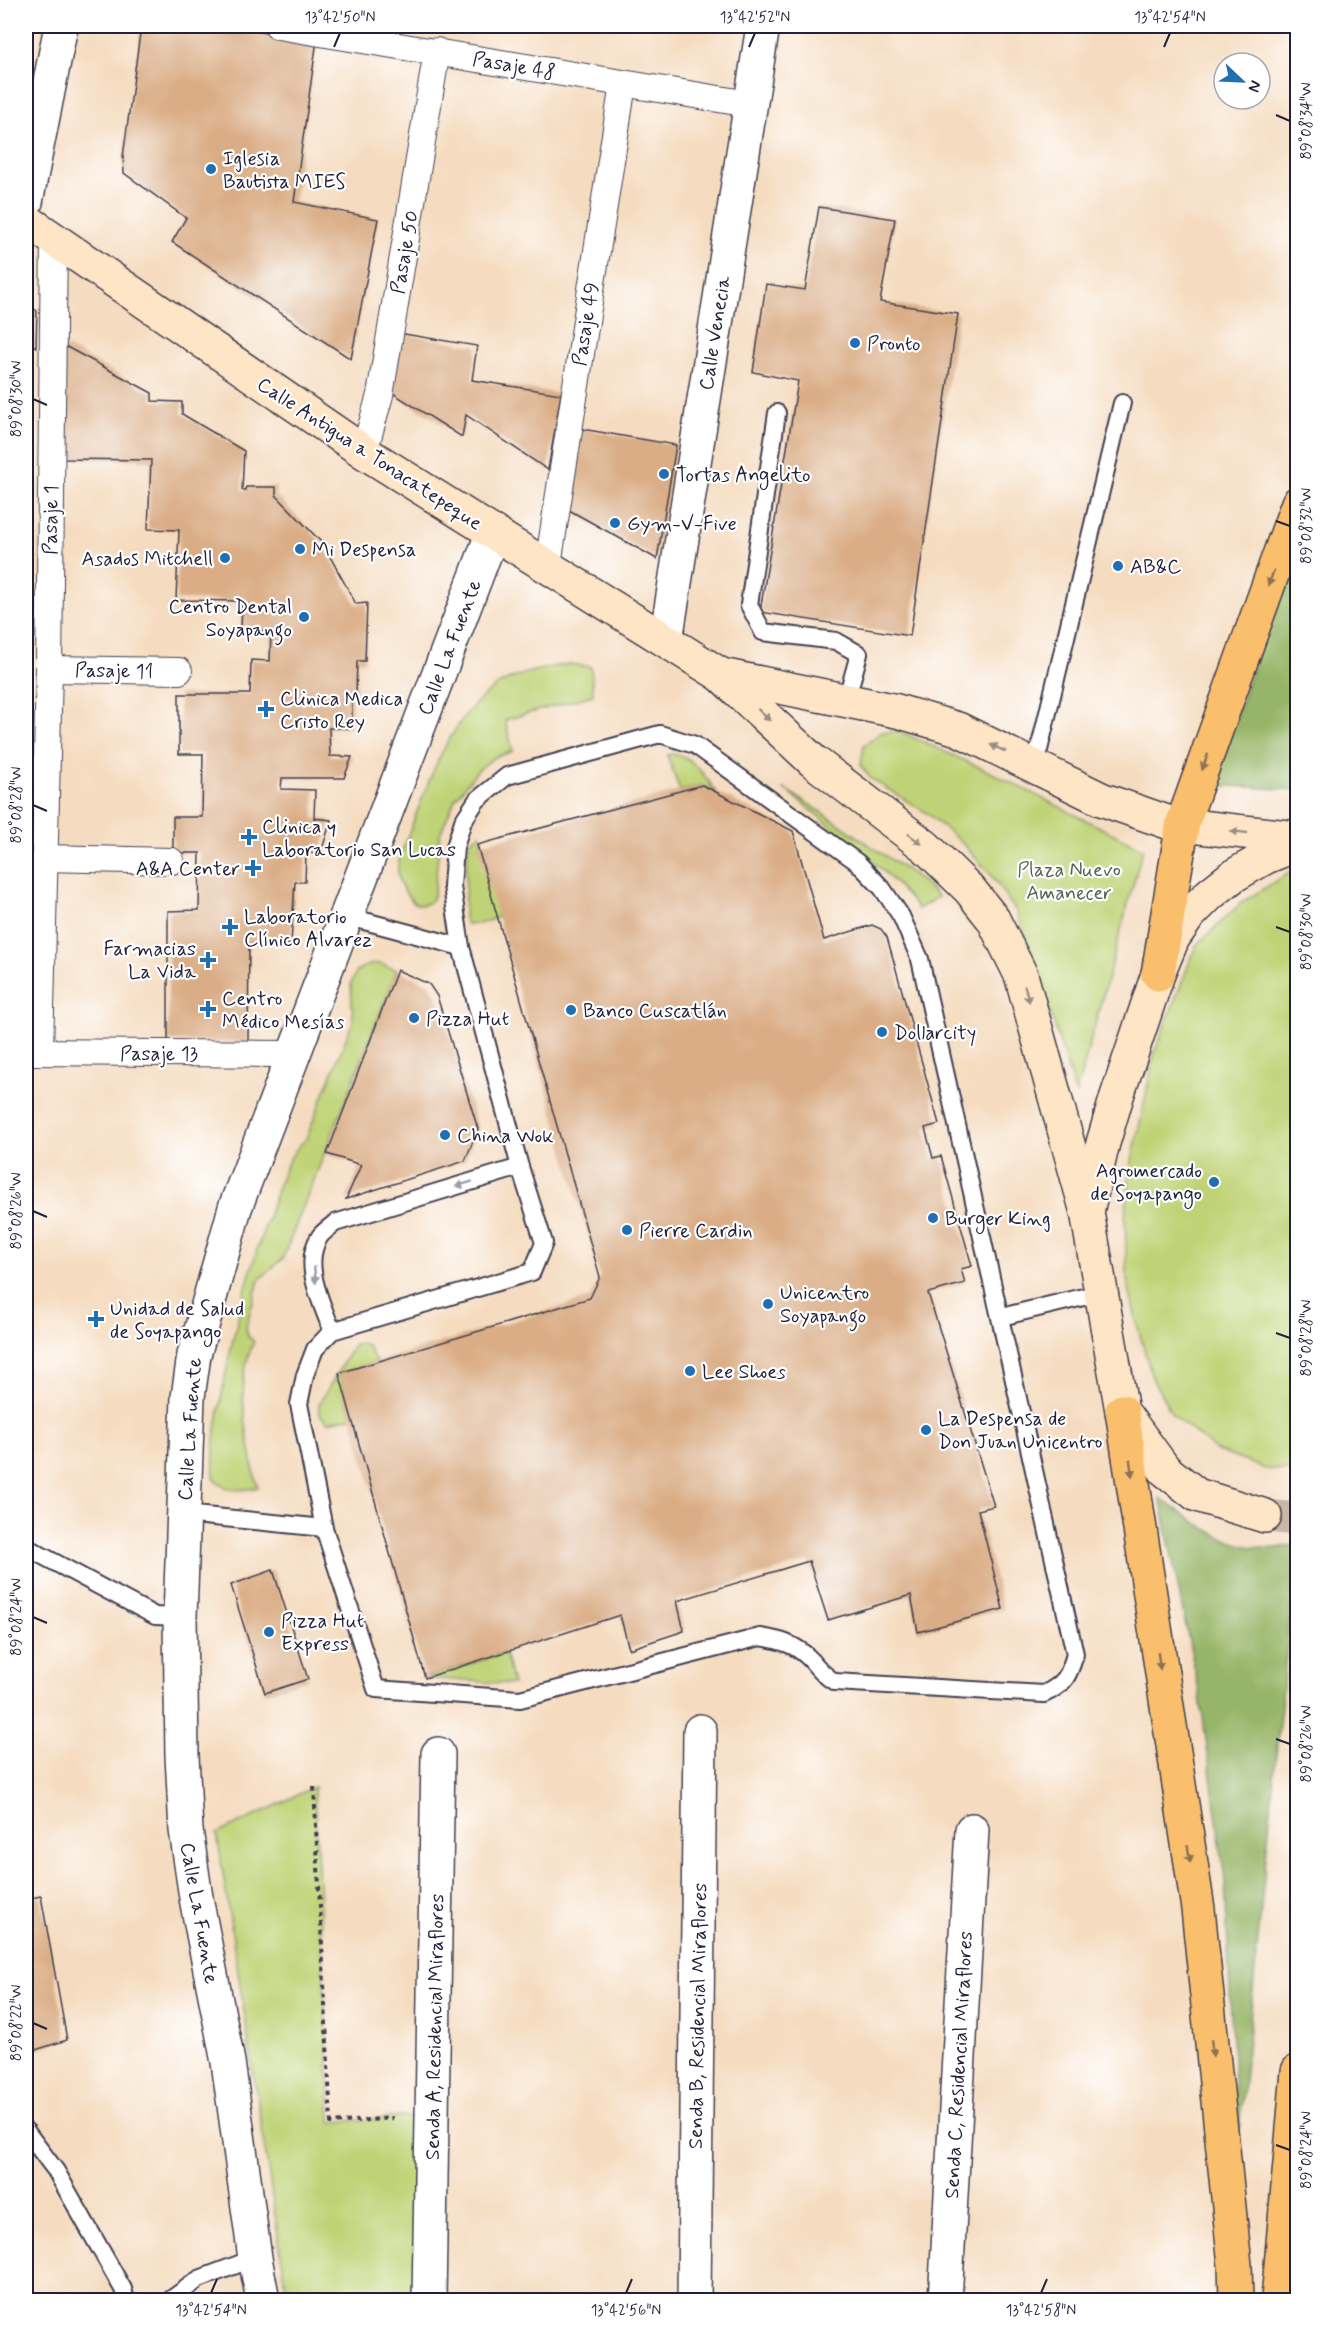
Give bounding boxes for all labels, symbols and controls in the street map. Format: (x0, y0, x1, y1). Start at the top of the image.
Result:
text: 13°42'50"N (305, 8, 375, 28)
text: 13°42'52"N (720, 8, 790, 28)
text: 13°42'54"N (1134, 8, 1206, 28)
street label: Pasaje 48 (470, 46, 557, 87)
north arrow (1212, 51, 1272, 111)
text: N (1243, 77, 1266, 95)
text: 89°08'34"W (1297, 82, 1317, 160)
place label: Iglesia Bautista MIES (223, 146, 346, 196)
marker: Iglesia Bautista MIES (204, 162, 218, 176)
street label: Pasaje 50 (385, 208, 426, 296)
street label: Calle Venecia (693, 273, 738, 392)
street label: Pasaje 49 (567, 280, 606, 368)
place label: Pronto (867, 331, 920, 358)
marker: Pronto (848, 336, 862, 350)
text: 89°08'30"W (7, 361, 27, 437)
street label: Calle Antigua a Tonacatepeque (251, 371, 487, 537)
place label: Tortas Angelito (676, 462, 811, 490)
marker: Tortas Angelito (657, 467, 671, 481)
street label: Pasaje 1 (37, 485, 66, 555)
text: 89°08'32"W (1297, 488, 1317, 564)
place label: Gym-V-Five (627, 511, 737, 538)
marker: Gym-V-Five (608, 516, 622, 530)
place label: Mi Despensa (312, 537, 416, 564)
marker: Mi Despensa (293, 542, 307, 556)
place label: Asados Mitchell (81, 546, 213, 573)
marker: Asados Mitchell (218, 551, 232, 565)
place label: AB&C (1130, 554, 1181, 581)
marker: AB&C (1111, 559, 1125, 573)
one-way arrow (1265, 569, 1275, 587)
street label: Calle La Fuente (412, 576, 489, 719)
place label: Centro Dental Soyapango (169, 594, 292, 646)
marker: Centro Dental Soyapango (297, 610, 311, 624)
street label: Pasaje 11 (75, 657, 153, 686)
place label: Clinica Medica Cristo Rey (280, 686, 403, 736)
marker: Clinica Medica Cristo Rey (257, 700, 275, 718)
one-way arrow (756, 708, 771, 721)
one-way arrow (990, 743, 1007, 752)
one-way arrow (1199, 753, 1209, 771)
text: 89°08'28"W (7, 767, 27, 843)
place label: Clinica y Laboratorio San Lucas (262, 814, 456, 864)
one-way arrow (1230, 827, 1249, 836)
marker: Clinica y Laboratorio San Lucas (240, 828, 258, 846)
one-way arrow (907, 832, 922, 844)
place label: A&A Center (136, 856, 240, 883)
park label: Plaza Nuevo Amanecer (1017, 857, 1121, 907)
marker: A&A Center (244, 859, 262, 877)
text: 89°08'30"W (1297, 894, 1317, 970)
place label: Laboratorio Clínico Alvarez (244, 904, 372, 954)
marker: Laboratorio Clínico Alvarez (221, 918, 239, 936)
place label: Farmacias La Vida (103, 936, 197, 986)
marker: Farmacias La Vida (201, 953, 215, 967)
one-way arrow (1023, 985, 1032, 1003)
place label: Centro Médico Mesías (222, 986, 344, 1036)
place label: Banco Cuscatlán (583, 998, 727, 1025)
marker: Centro Médico Mesías (199, 1000, 217, 1018)
marker: Banco Cuscatlán (564, 1003, 578, 1017)
place label: Pizza Hut (426, 1006, 509, 1033)
marker: Pizza Hut (407, 1011, 421, 1025)
place label: Dollarcity (894, 1020, 976, 1047)
marker: Dollarcity (875, 1025, 889, 1039)
street label: Pasaje 13 (120, 1041, 198, 1068)
place label: China Wok (457, 1123, 554, 1150)
marker: China Wok (438, 1128, 452, 1142)
place label: Agromercado de Soyapango (1091, 1158, 1202, 1209)
text: 89°08'26"W (7, 1173, 27, 1249)
marker: Agromercado de Soyapango (1207, 1175, 1221, 1189)
one-way arrow (455, 1180, 473, 1189)
place label: Burger King (945, 1206, 1051, 1234)
marker: Burger King (926, 1211, 940, 1225)
place label: Pierre Cardin (639, 1218, 753, 1245)
marker: Pierre Cardin (620, 1223, 634, 1237)
one-way arrow (310, 1266, 320, 1285)
place label: Unicentro Soyapango (780, 1280, 869, 1332)
place label: Unidad de Salud de Soyapango (110, 1296, 244, 1347)
marker: Unicentro Soyapango (761, 1297, 775, 1311)
text: 89°08'28"W (1297, 1300, 1317, 1376)
marker: Unidad de Salud de Soyapango (87, 1310, 105, 1328)
street label: Calle La Fuente (172, 1357, 209, 1502)
place label: Lee Shoes (702, 1359, 786, 1386)
marker: Lee Shoes (683, 1364, 697, 1378)
place label: La Despensa de Don Juan Unicentro (938, 1406, 1102, 1456)
marker: La Despensa de Don Juan Unicentro (919, 1423, 933, 1437)
one-way arrow (1126, 1459, 1135, 1478)
text: 89°08'24"W (7, 1578, 27, 1656)
place label: Pizza Hut Express (281, 1608, 364, 1658)
marker: Pizza Hut Express (262, 1625, 276, 1639)
one-way arrow (1155, 1652, 1164, 1671)
text: 89°08'26"W (1297, 1706, 1317, 1782)
street label: Calle La Fuente (173, 1840, 224, 1986)
one-way arrow (1185, 1845, 1194, 1864)
street label: Senda B, Residencial Miraflores (683, 1883, 714, 2149)
street label: Senda A, Residencial Miraflores (420, 1894, 451, 2160)
street label: Senda C, Residencial Miraflores (939, 1931, 980, 2200)
text: 89°08'22"W (7, 1985, 27, 2061)
one-way arrow (1207, 2038, 1217, 2057)
text: 89°08'24"W (1297, 2111, 1317, 2189)
text: 13°42'54"N (175, 2301, 247, 2321)
text: 13°42'56"N (591, 2301, 661, 2321)
text: 13°42'58"N (1006, 2301, 1076, 2321)

